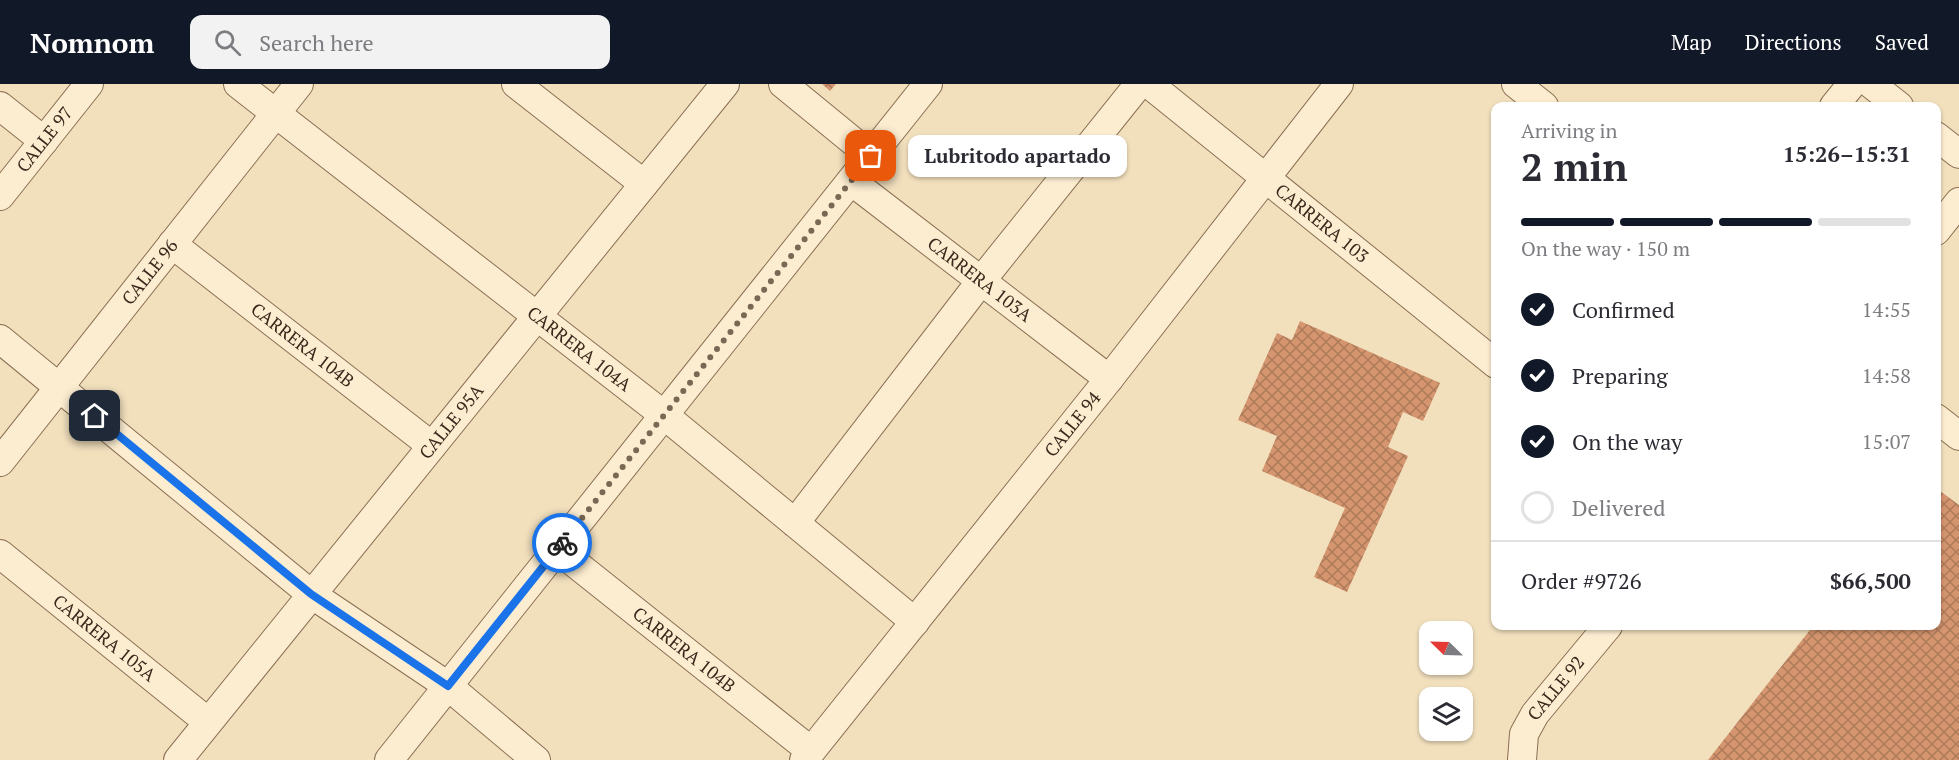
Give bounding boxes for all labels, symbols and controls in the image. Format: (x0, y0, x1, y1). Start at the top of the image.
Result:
search box (190, 15, 610, 69)
text: Nomnom (30, 24, 154, 61)
icon: search (211, 26, 244, 59)
text: Search here (259, 28, 374, 57)
text: Map (1671, 28, 1712, 56)
text: Directions (1745, 28, 1842, 56)
text: Saved (1875, 28, 1929, 56)
street label: CALLE 97 (11, 101, 77, 177)
text: Arriving in (1521, 117, 1617, 144)
pin (845, 130, 896, 181)
callout: Lubritodo apartado (907, 135, 1126, 177)
icon: bag (854, 139, 887, 172)
text: 15:26–15:31 (1783, 139, 1911, 168)
text: 2 min (1521, 140, 1628, 192)
text: Lubritodo apartado (924, 142, 1111, 169)
street label: CARRERA 103 (1271, 178, 1374, 268)
street label: CARRERA 103A (923, 231, 1038, 327)
street label: CALLE 96 (116, 234, 183, 309)
text: On the way · 150 m (1521, 235, 1690, 262)
icon: check (1521, 293, 1554, 326)
text: Confirmed (1572, 295, 1675, 324)
text: 14:55 (1862, 296, 1911, 323)
street label: CARRERA 104B (246, 297, 359, 392)
street label: CARRERA 104A (523, 300, 637, 397)
icon: check (1521, 359, 1554, 392)
text: Preparing (1572, 361, 1668, 390)
text: 14:58 (1862, 362, 1911, 389)
street label: CALLE 95A (413, 378, 489, 464)
street label: CALLE 94 (1038, 386, 1106, 461)
pin (69, 390, 120, 441)
icon: home (78, 399, 111, 432)
icon: check (1521, 425, 1554, 458)
text: On the way (1572, 427, 1682, 456)
text: 15:07 (1862, 428, 1911, 455)
text: Delivered (1572, 493, 1665, 522)
courier (532, 513, 592, 573)
icon: bike (546, 527, 579, 560)
text: Order #9726 (1521, 566, 1641, 595)
text: $66,500 (1830, 566, 1911, 595)
street label: CARRERA 105A (48, 589, 162, 687)
street label: CARRERA 104B (628, 601, 741, 697)
north arrow (1419, 621, 1473, 675)
map controls (1419, 621, 1473, 741)
street label: CALLE 92 (1521, 650, 1589, 725)
button: layers (1419, 687, 1473, 741)

